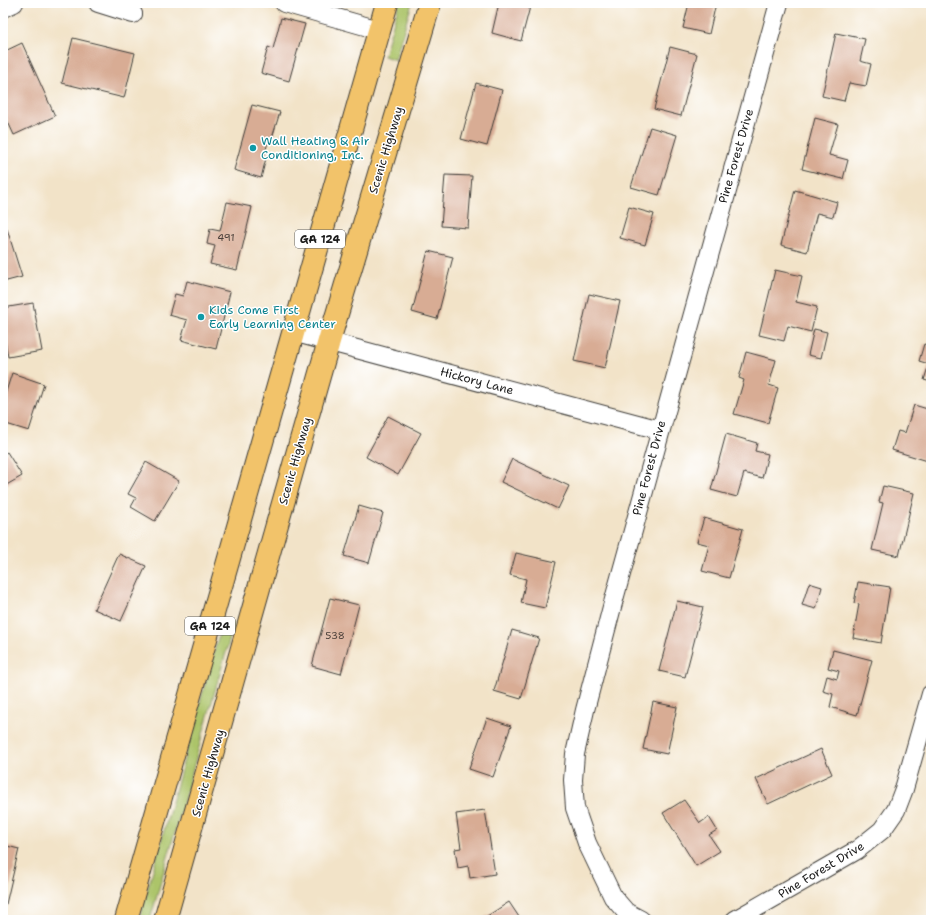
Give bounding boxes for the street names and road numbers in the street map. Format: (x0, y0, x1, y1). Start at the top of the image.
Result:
street label: Scenic Highway (365, 104, 407, 196)
street label: Pine Forest Drive (715, 107, 757, 205)
road number: GA 124 (295, 230, 345, 248)
street label: Hickory Lane (438, 364, 516, 399)
street label: Scenic Highway (275, 415, 315, 507)
street label: Pine Forest Drive (629, 419, 669, 517)
road number: GA 124 (185, 617, 235, 635)
street label: Scenic Highway (188, 727, 228, 819)
street label: Pine Forest Drive (775, 838, 867, 902)

